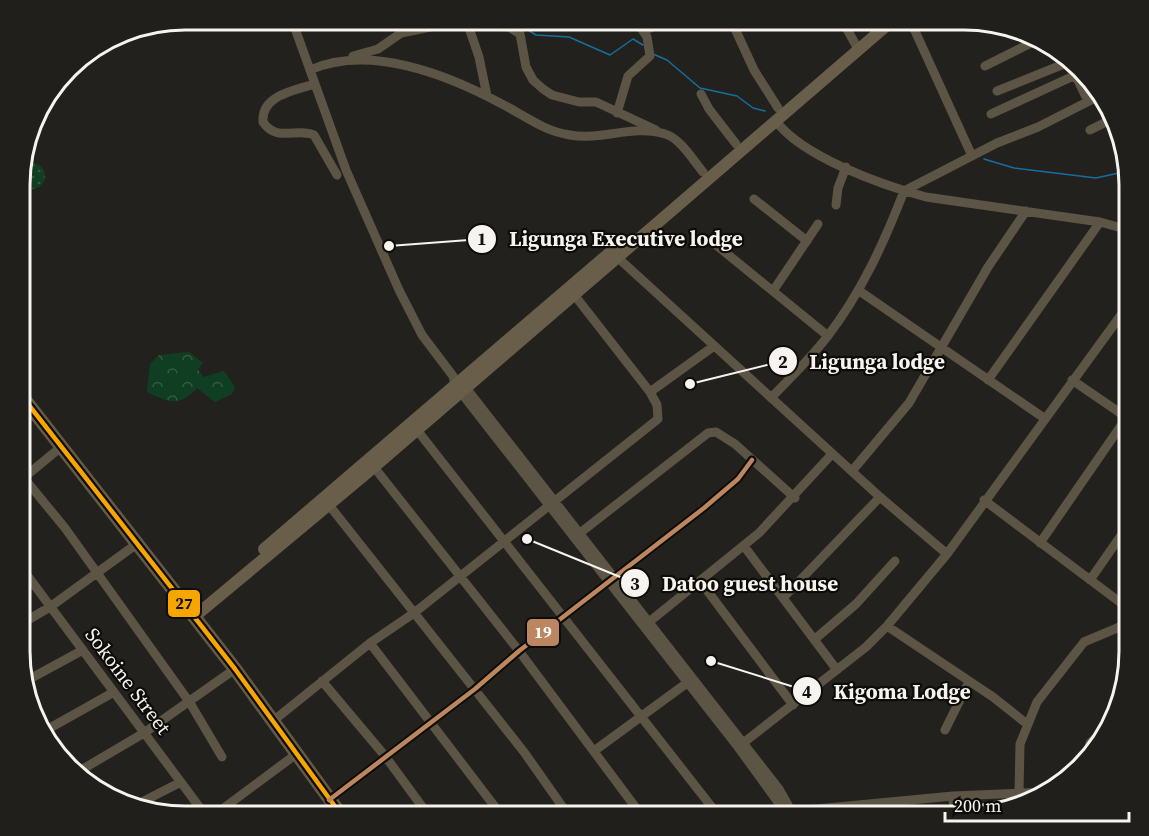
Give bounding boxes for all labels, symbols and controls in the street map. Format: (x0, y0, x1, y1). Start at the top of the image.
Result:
callout: Ligunga Executive lodge (467, 219, 754, 258)
text: Ligunga Executive lodge (509, 224, 743, 253)
text: 1 (477, 226, 487, 251)
callout: Ligunga lodge (768, 342, 957, 381)
text: Ligunga lodge (809, 347, 945, 376)
text: 2 (778, 349, 788, 374)
callout: Datoo guest house (620, 564, 850, 603)
text: Datoo guest house (662, 569, 838, 598)
text: 3 (630, 571, 640, 596)
line badge: 27 (167, 589, 201, 618)
text: 27 (175, 592, 193, 614)
line badge: 19 (526, 618, 560, 647)
text: 19 (534, 621, 552, 643)
street label: Sokoine Street (79, 622, 178, 741)
callout: Kigoma Lodge (792, 672, 983, 711)
text: Kigoma Lodge (833, 677, 971, 706)
text: 4 (802, 679, 812, 704)
scale bar (945, 785, 1130, 823)
text: 200 m (954, 793, 1001, 818)

